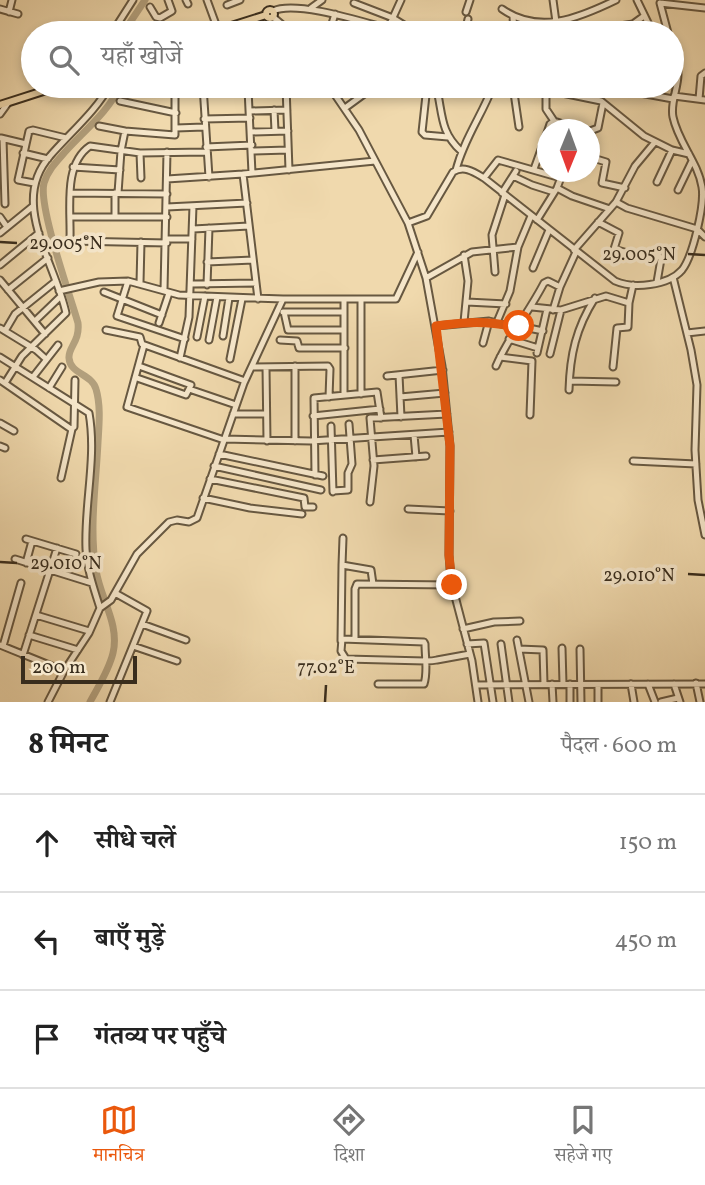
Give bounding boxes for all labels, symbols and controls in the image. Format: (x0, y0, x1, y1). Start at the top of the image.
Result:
search box (21, 21, 684, 98)
text: यहाँ खोजें (101, 39, 182, 75)
icon: search (45, 41, 83, 79)
north arrow (537, 119, 600, 182)
text: 29.005°N (29, 232, 103, 257)
text: 29.005°N (602, 243, 676, 268)
route start (503, 310, 534, 341)
text: 29.010°N (30, 552, 102, 577)
text: 29.010°N (603, 564, 675, 589)
route end (436, 569, 467, 600)
scale bar (21, 653, 136, 685)
text: 200 m (32, 655, 86, 681)
text: 77.02°E (297, 656, 355, 681)
text: 8 मिनट (28, 724, 107, 766)
text: पैदल · 600 m (561, 730, 677, 762)
text: सीधे चलें (95, 823, 176, 859)
icon: ahead (28, 824, 66, 862)
text: 150 m (619, 827, 677, 859)
text: बाएँ मुड़ें (95, 921, 165, 957)
icon: left (28, 922, 66, 960)
text: 450 m (615, 925, 677, 957)
text: गंतव्य पर पहुँचे (95, 1019, 226, 1055)
icon: arrive (28, 1020, 66, 1058)
tab: मानचित्र (93, 1101, 144, 1173)
tab: दिशा (330, 1101, 368, 1173)
tab: सहेजे गए (554, 1101, 612, 1173)

